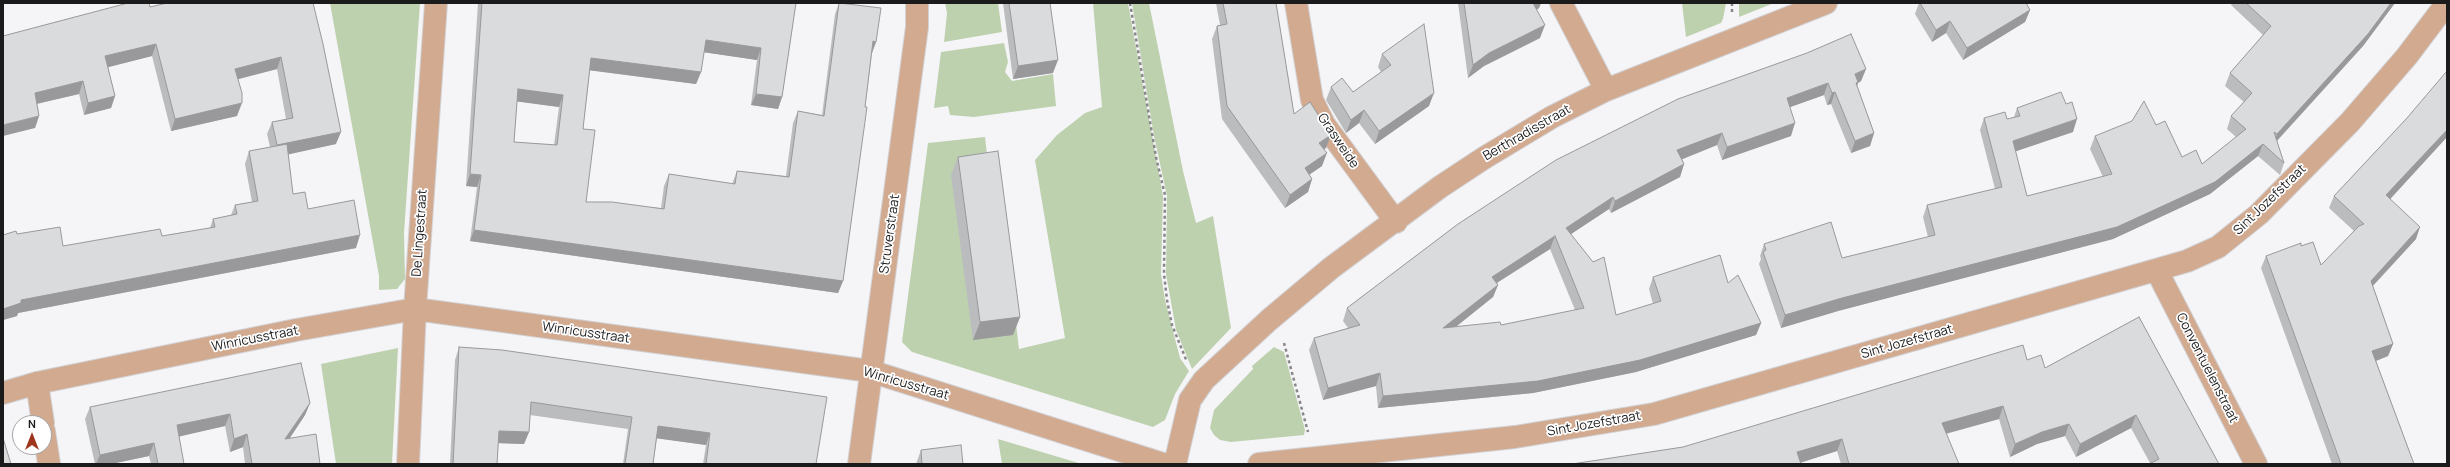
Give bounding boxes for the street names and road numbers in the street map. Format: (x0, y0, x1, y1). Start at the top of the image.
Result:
street label: Berthradisstraat (1480, 102, 1574, 164)
street label: Grasweide (1314, 111, 1362, 171)
street label: Sint Jozefstraat (2231, 161, 2309, 239)
street label: De Lingestraat (409, 189, 431, 277)
street label: Struverstraat (877, 193, 903, 275)
street label: Conventuelenstraat (2173, 311, 2241, 425)
street label: Winricusstraat (541, 319, 631, 347)
street label: Sint Jozefstraat (1859, 321, 1955, 363)
street label: Winricusstraat (210, 323, 300, 355)
street label: Winricusstraat (861, 364, 951, 404)
street label: Sint Jozefstraat (1546, 408, 1642, 440)

